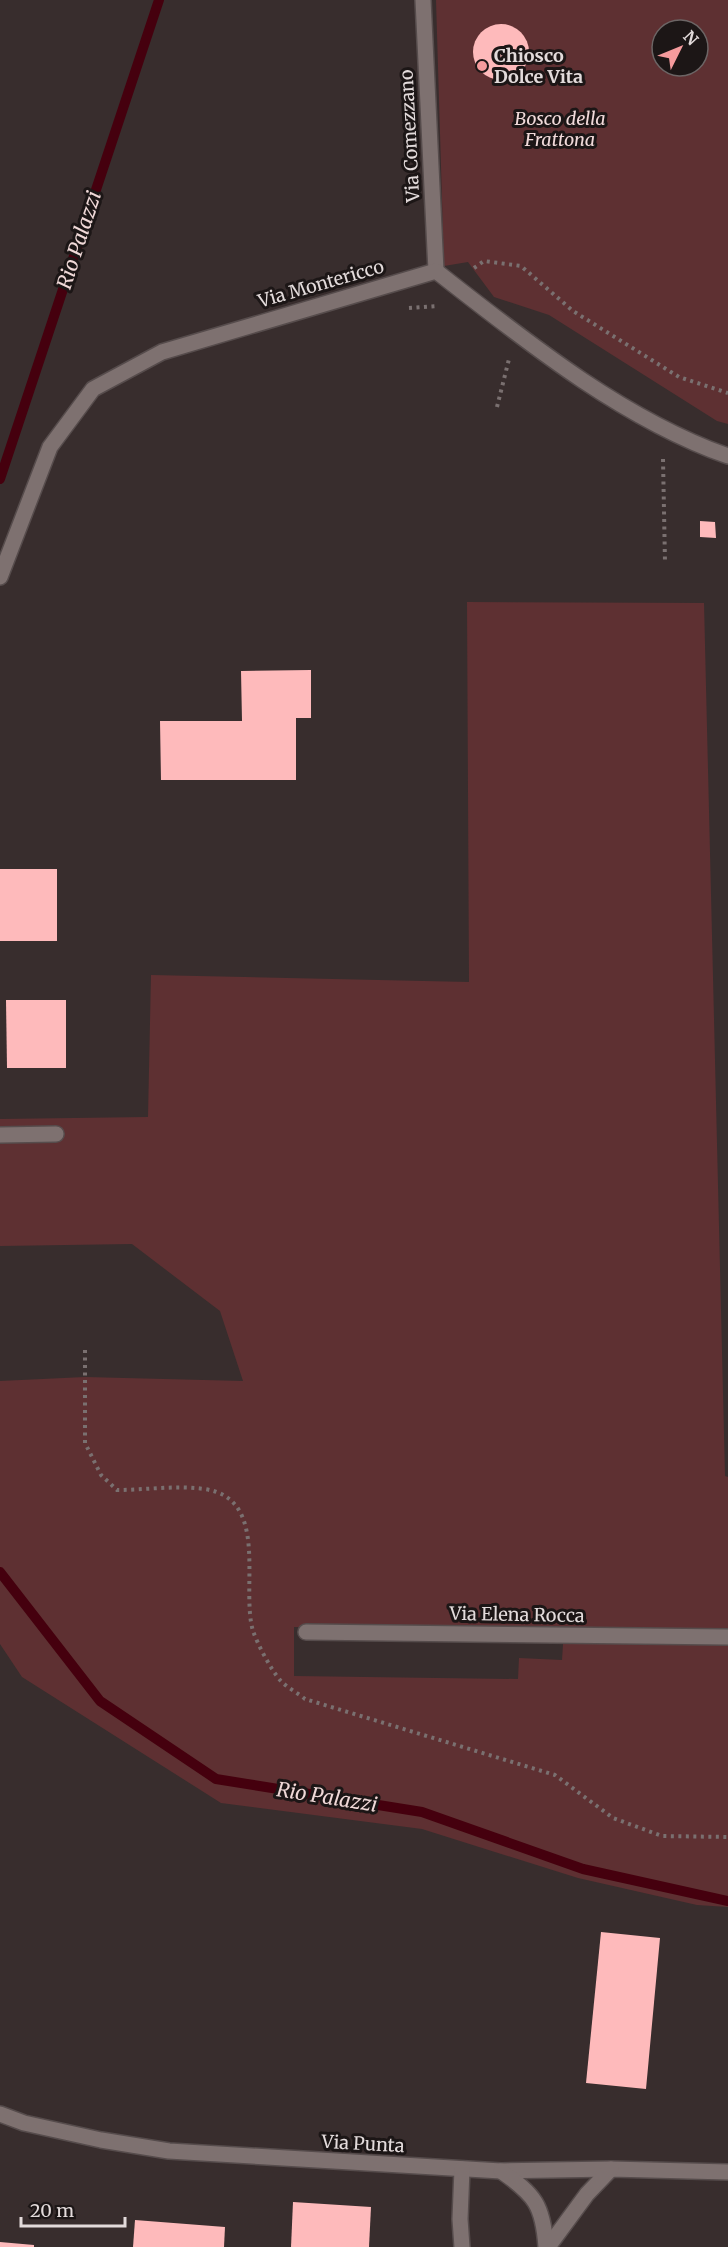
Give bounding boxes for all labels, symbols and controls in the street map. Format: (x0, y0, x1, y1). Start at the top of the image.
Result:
north arrow (650, 18, 710, 78)
text: N (679, 26, 703, 49)
place label: Chiosco Dolce Vita (494, 44, 583, 88)
marker: Chiosco Dolce Vita (475, 59, 489, 73)
street label: Via Comezzano (395, 69, 425, 204)
park label: Bosco della Frattona (515, 107, 605, 151)
water label: Rio Palazzi (51, 188, 106, 292)
street label: Via Montericco (254, 255, 386, 313)
street label: Via Elena Rocca (448, 1602, 585, 1627)
water label: Rio Palazzi (275, 1776, 379, 1817)
street label: Via Punta (320, 2130, 405, 2157)
scale bar (21, 2190, 124, 2228)
text: 20 m (30, 2199, 74, 2222)

